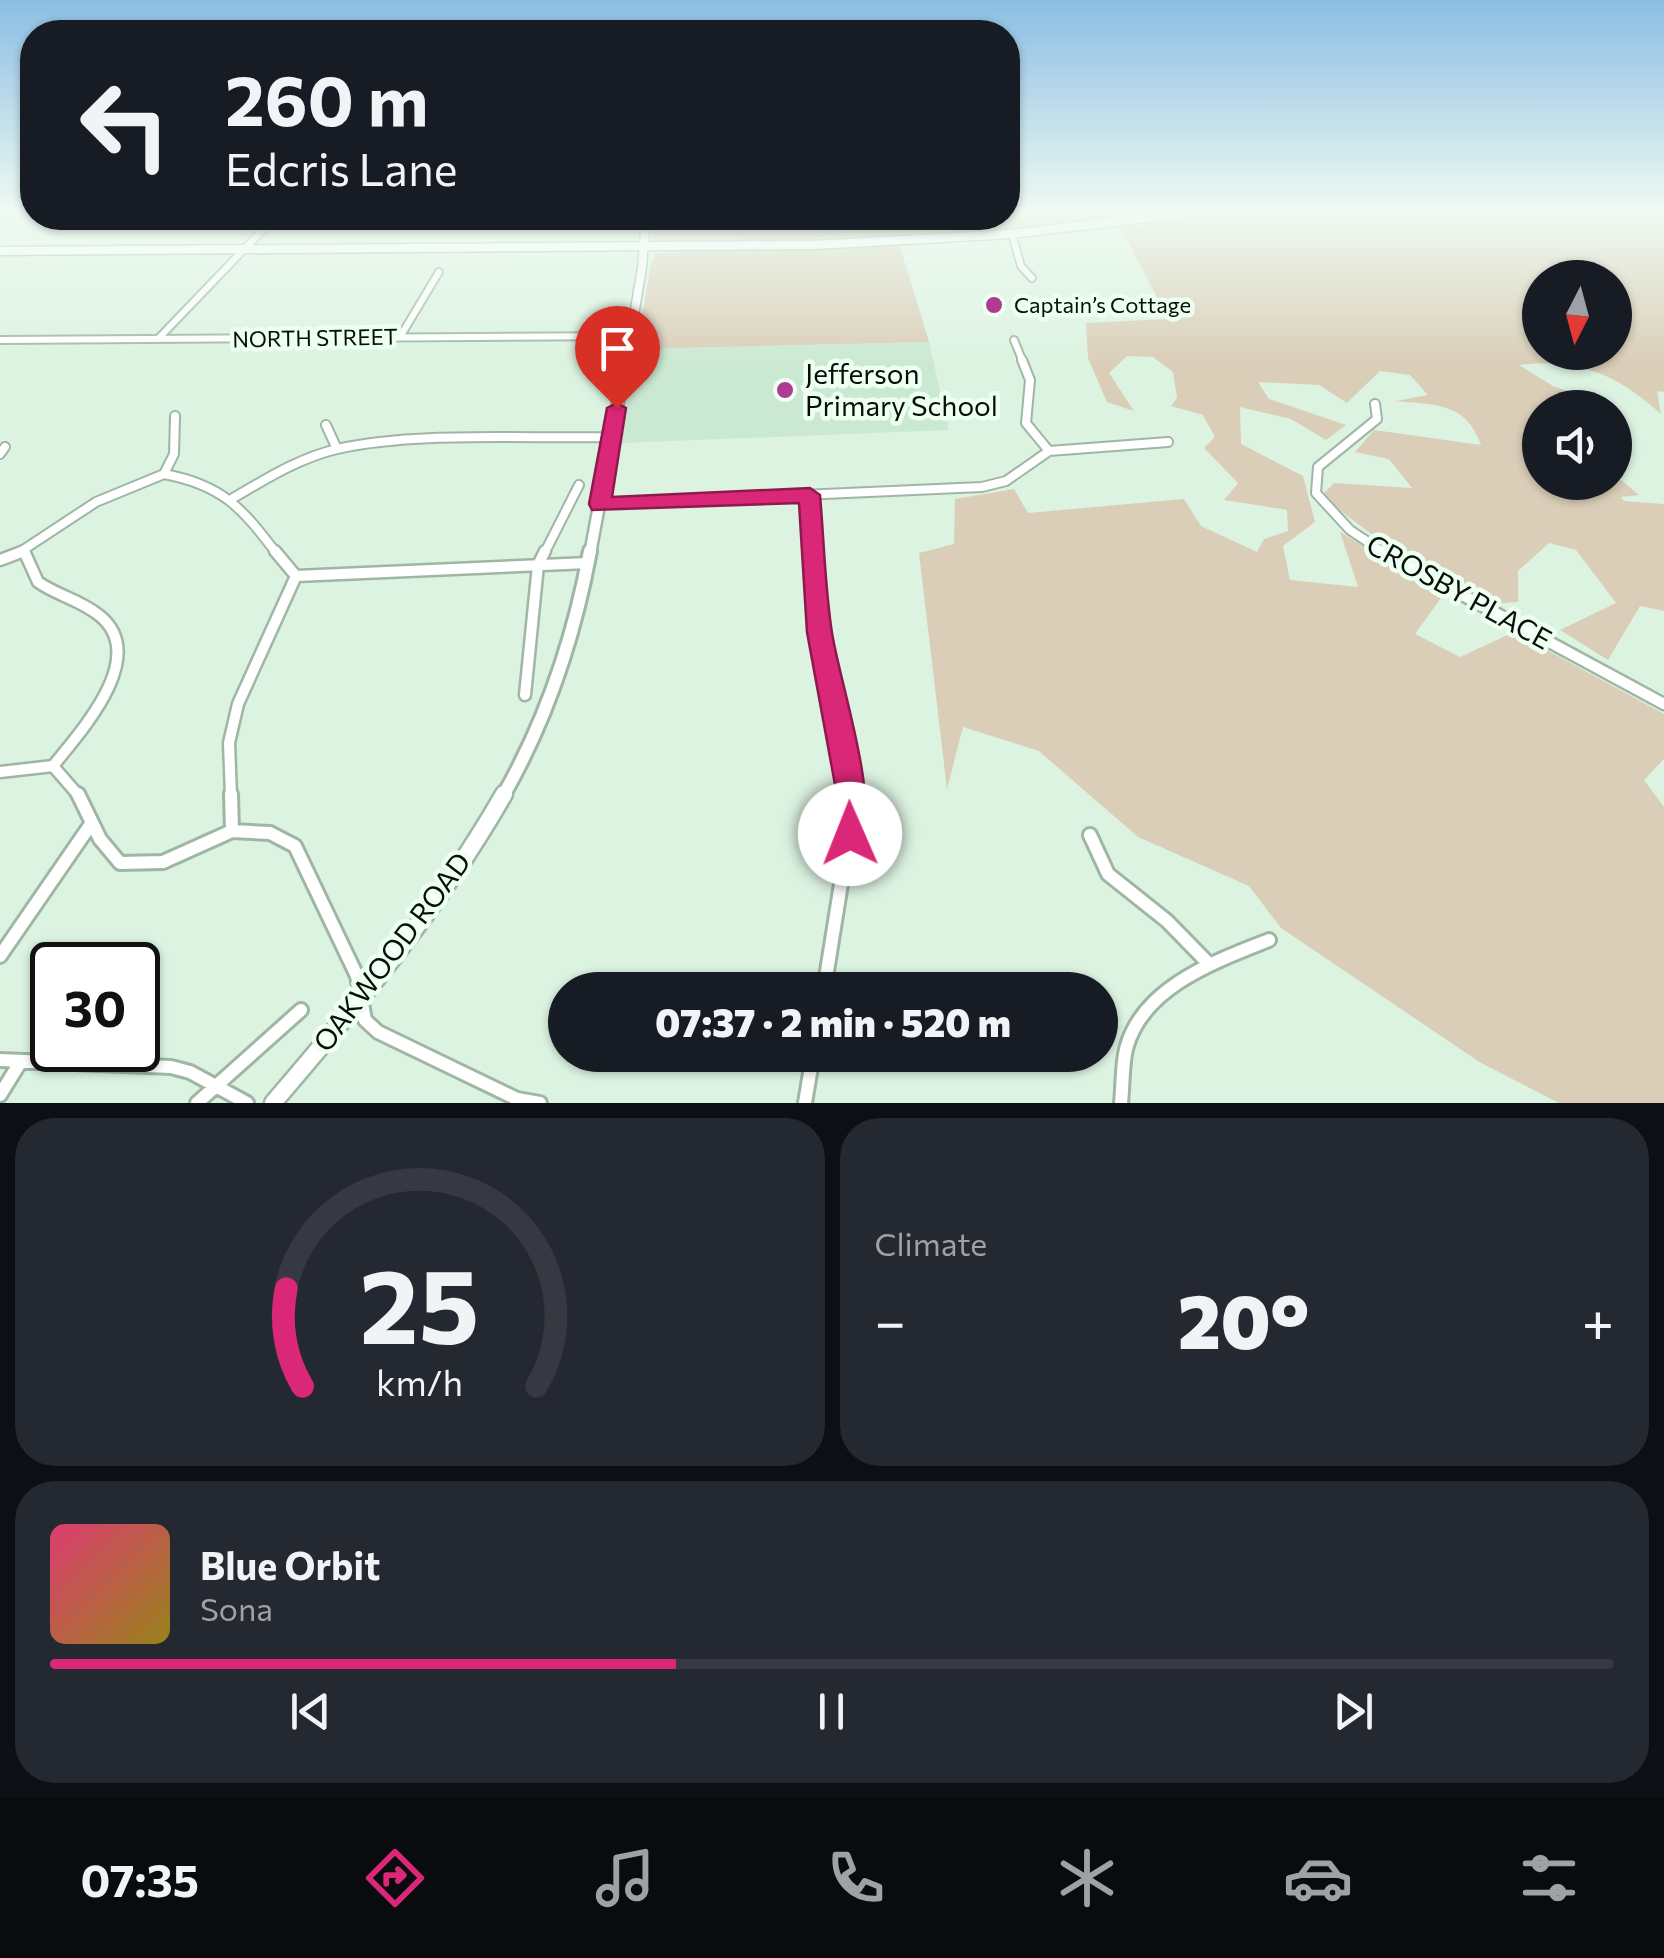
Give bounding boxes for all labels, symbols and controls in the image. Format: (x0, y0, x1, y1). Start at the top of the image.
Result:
text: 260 m (225, 55, 429, 140)
icon: left (60, 60, 190, 190)
text: Edcris Lane (225, 140, 457, 195)
north arrow (1522, 260, 1632, 370)
map controls (1522, 260, 1632, 500)
place label: Captain’s Cottage (1014, 291, 1191, 318)
marker: Captain’s Cottage (983, 294, 1005, 316)
pin (575, 306, 660, 409)
icon: arrive (590, 321, 645, 376)
street label: NORTH STREET (232, 323, 398, 352)
place label: Jefferson Primary School (805, 356, 998, 422)
marker: Jefferson Primary School (774, 379, 796, 401)
button: sound (1522, 390, 1632, 500)
street label: CROSBY PLACE (1361, 526, 1558, 656)
position arrow (798, 782, 902, 886)
street label: OAKWOOD ROAD (305, 845, 477, 1058)
speed limit sign: 30 (30, 942, 160, 1072)
text: 07:37 · 2 min · 520 m (655, 998, 1011, 1045)
text: Climate (875, 1223, 987, 1263)
text: 25 (360, 1238, 480, 1365)
text: 20° (1178, 1273, 1310, 1364)
text: − (875, 1286, 906, 1353)
text: + (1582, 1286, 1614, 1353)
text: km/h (376, 1360, 463, 1403)
text: Blue Orbit (200, 1541, 380, 1588)
text: Sona (200, 1588, 273, 1628)
icon: previous (283, 1684, 338, 1739)
icon: pause (804, 1684, 859, 1739)
icon: next (1326, 1684, 1381, 1739)
icon: directions (360, 1843, 430, 1913)
icon: music (590, 1843, 660, 1913)
icon: phone (821, 1843, 891, 1913)
icon: climate (1052, 1843, 1122, 1913)
icon: car (1283, 1843, 1353, 1913)
icon: filters (1514, 1843, 1584, 1913)
text: 07:35 (80, 1851, 199, 1906)

